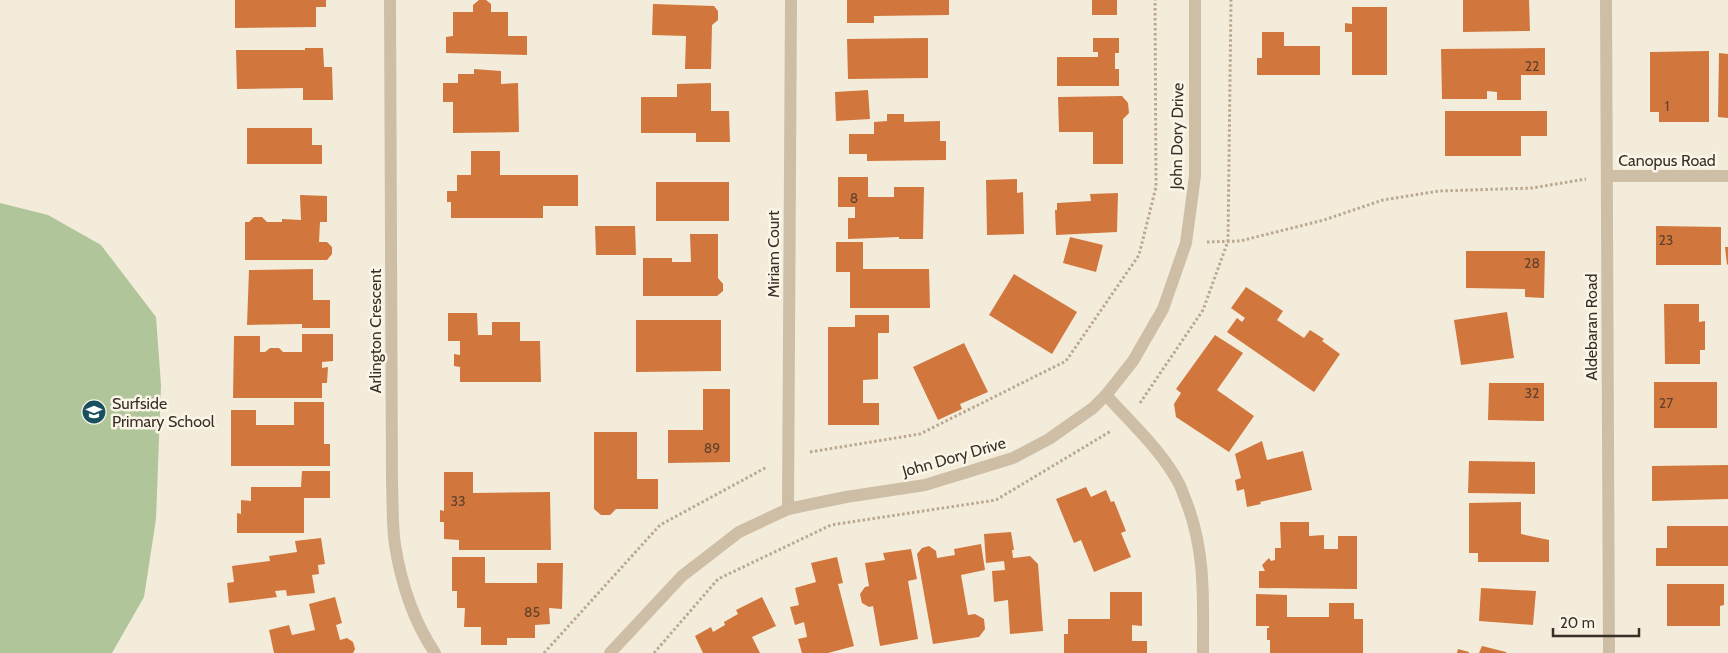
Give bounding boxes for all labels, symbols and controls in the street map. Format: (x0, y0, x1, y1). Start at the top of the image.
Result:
house number: 22 (1525, 57, 1539, 75)
street label: John Dory Drive (1167, 82, 1187, 191)
house number: 1 (1665, 97, 1669, 115)
street label: Canopus Road (1618, 151, 1716, 170)
house number: 8 (850, 189, 858, 207)
street label: Miriam Court (764, 210, 783, 298)
house number: 23 (1659, 231, 1673, 249)
house number: 28 (1524, 254, 1540, 272)
street label: Arlington Crescent (366, 268, 385, 393)
street label: Aldebaran Road (1582, 274, 1601, 380)
house number: 32 (1525, 384, 1539, 402)
place label: Surfside Primary School (112, 394, 215, 431)
house number: 27 (1659, 394, 1673, 412)
school or university icon: Surfside Primary School (81, 399, 107, 425)
street label: John Dory Drive (899, 433, 1008, 481)
house number: 89 (704, 439, 720, 457)
house number: 33 (450, 492, 466, 510)
house number: 85 (524, 603, 540, 621)
scale bar (1553, 606, 1639, 638)
text: 20 m (1560, 614, 1595, 632)

